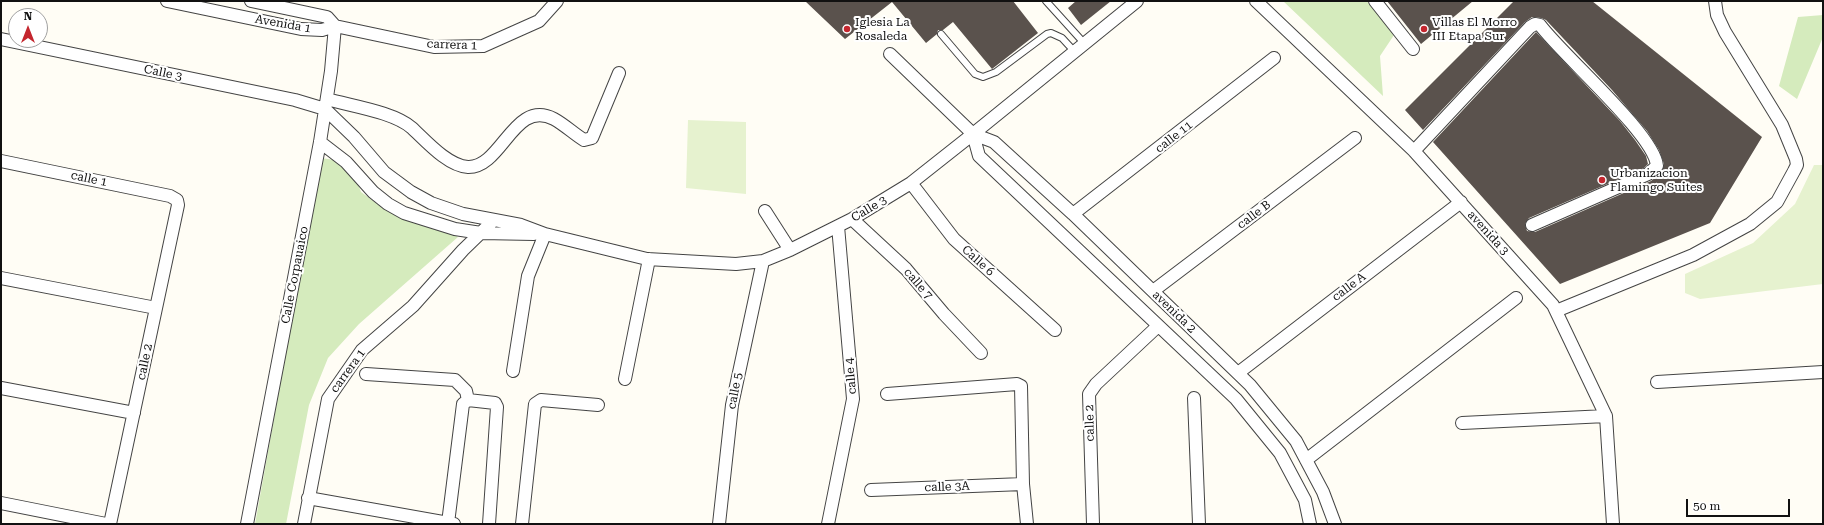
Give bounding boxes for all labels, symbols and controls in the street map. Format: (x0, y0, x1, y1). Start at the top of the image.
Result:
north arrow (8, 8, 48, 48)
text: N (24, 10, 32, 23)
street label: Avenida 1 (254, 12, 312, 36)
place label: Iglesia La Rosaleda (855, 15, 910, 43)
place label: Villas El Morro III Etapa Sur (1432, 15, 1517, 43)
marker: Iglesia La Rosaleda (842, 24, 852, 34)
marker: Villas El Morro III Etapa Sur (1419, 24, 1429, 34)
street label: carrera 1 (426, 37, 478, 53)
street label: Calle 3 (142, 62, 184, 84)
street label: calle 11 (1152, 118, 1196, 156)
place label: Urbanizacion Flamingo Suites (1610, 166, 1702, 194)
street label: calle 1 (69, 168, 109, 190)
marker: Urbanizacion Flamingo Suites (1597, 175, 1607, 185)
street label: Calle 3 (849, 193, 889, 225)
street label: calle B (1234, 198, 1274, 232)
street label: avenida 3 (1464, 208, 1512, 258)
street label: Calle Corpauaico (278, 225, 312, 325)
street label: Calle 6 (959, 243, 997, 279)
street label: calle 7 (900, 265, 936, 303)
street label: calle A (1329, 270, 1369, 304)
street label: avenida 2 (1149, 288, 1199, 336)
street label: calle 2 (134, 342, 156, 382)
street label: carrera 1 (327, 346, 369, 396)
street label: calle 4 (842, 357, 860, 395)
street label: calle 5 (724, 371, 746, 411)
street label: calle 2 (1082, 404, 1098, 442)
street label: calle 3A (924, 479, 970, 495)
scale bar (1688, 491, 1792, 517)
text: 50 m (1693, 499, 1720, 513)

